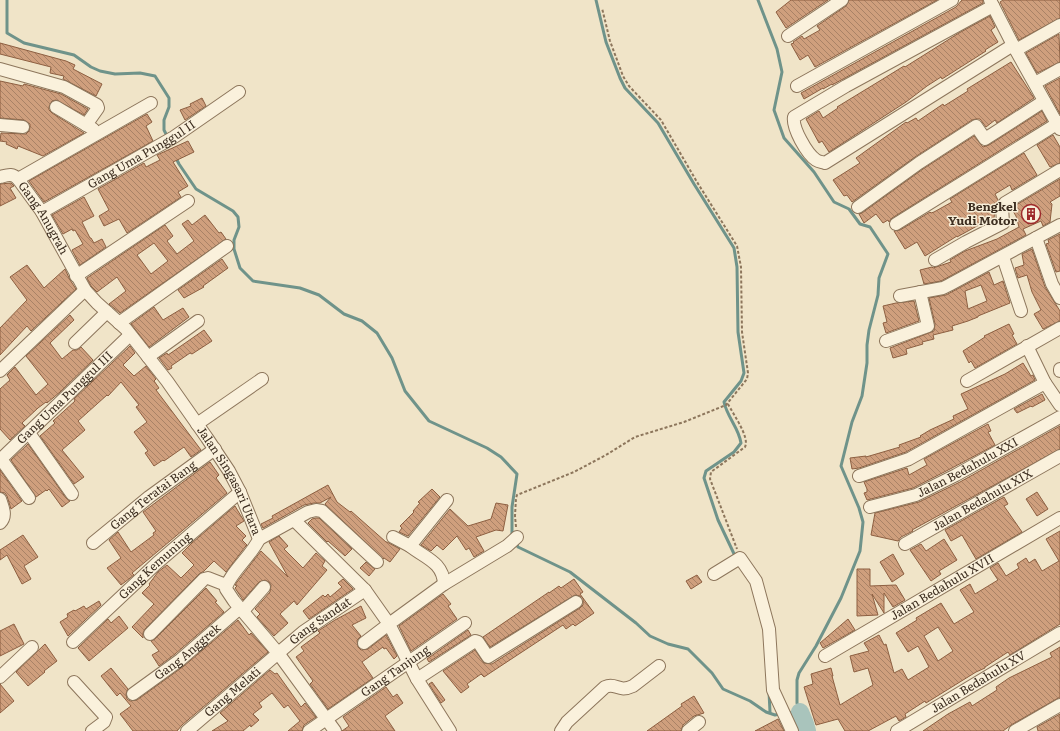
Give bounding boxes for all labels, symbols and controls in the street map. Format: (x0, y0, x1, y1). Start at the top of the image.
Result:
street label: Gang Uma Punggul II (84, 115, 199, 192)
street label: Gang Anugrah (15, 177, 74, 257)
place label: Bengkel Yudi Motor (948, 197, 1018, 229)
building icon: Bengkel Yudi Motor (1020, 203, 1042, 225)
street label: Gang Uma Punggul III (12, 346, 116, 448)
street label: Jalan Singasari Utara (193, 422, 267, 538)
street label: Jalan Bedahulu XXI (914, 432, 1021, 501)
street label: Gang Teratai Bang (106, 455, 200, 534)
street label: Jalan Bedahulu XIX (929, 463, 1036, 535)
street label: Gang Kemuning (114, 527, 195, 603)
street label: Jalan Bedahulu XVII (886, 549, 997, 624)
street label: Gang Sandat (285, 592, 354, 648)
street label: Gang Anggrek (150, 618, 225, 684)
street label: Gang Tanjung (357, 640, 433, 701)
street label: Jalan Bedahulu XV (927, 646, 1029, 717)
street label: Gang Melati (200, 662, 264, 721)

